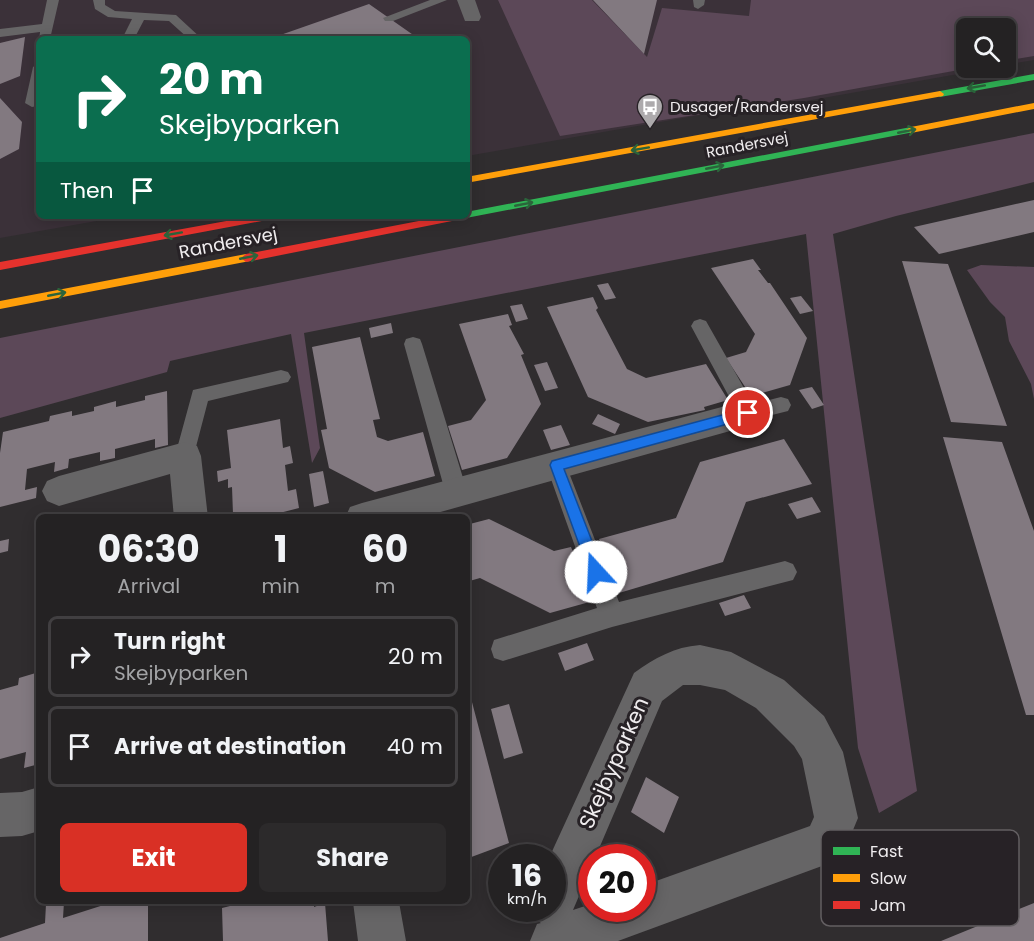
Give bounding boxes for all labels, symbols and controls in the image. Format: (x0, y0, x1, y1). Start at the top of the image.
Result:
map controls (956, 18, 1016, 78)
button: search (956, 18, 1016, 78)
text: 20 m (159, 50, 264, 109)
icon: right (60, 60, 138, 138)
one-way arrow (967, 82, 987, 93)
bus stop icon: Dusager/Randersvej (635, 92, 665, 130)
place label: Dusager/Randersvej (670, 96, 824, 117)
text: Skejbyparken (159, 106, 340, 143)
one-way arrow (897, 125, 916, 136)
street label: Randersvej (704, 126, 790, 163)
one-way arrow (631, 144, 650, 155)
one-way arrow (705, 161, 725, 172)
icon: arrive (126, 174, 159, 207)
text: Then (60, 175, 114, 206)
one-way arrow (514, 198, 533, 209)
street label: Randersvej (177, 221, 279, 264)
one-way arrow (163, 229, 183, 240)
one-way arrow (239, 251, 258, 262)
one-way arrow (47, 288, 67, 299)
pin (722, 387, 773, 438)
icon: arrive (731, 396, 764, 429)
text: 06:30 (98, 524, 200, 575)
text: 1 (274, 524, 288, 575)
text: 60 (362, 524, 408, 575)
position arrow (564, 540, 628, 604)
text: Arrival (117, 572, 180, 600)
text: min (262, 572, 300, 600)
text: m (375, 572, 395, 600)
text: Turn right (114, 626, 225, 657)
icon: right (63, 640, 96, 673)
text: 20 m (388, 641, 443, 672)
text: Skejbyparken (114, 659, 248, 687)
street label: Skejbyparken (572, 693, 655, 833)
icon: arrive (63, 730, 96, 763)
text: Arrive at destination (114, 731, 346, 762)
text: 40 m (387, 731, 443, 762)
button: Exit (60, 823, 247, 892)
button: Share (259, 823, 446, 892)
legend (821, 830, 1019, 926)
text: Fast (870, 840, 903, 863)
speed limit sign: 20 (578, 844, 656, 922)
text: 16 (512, 854, 542, 897)
text: Slow (870, 867, 907, 890)
text: km/h (507, 888, 547, 909)
text: Jam (870, 894, 906, 917)

